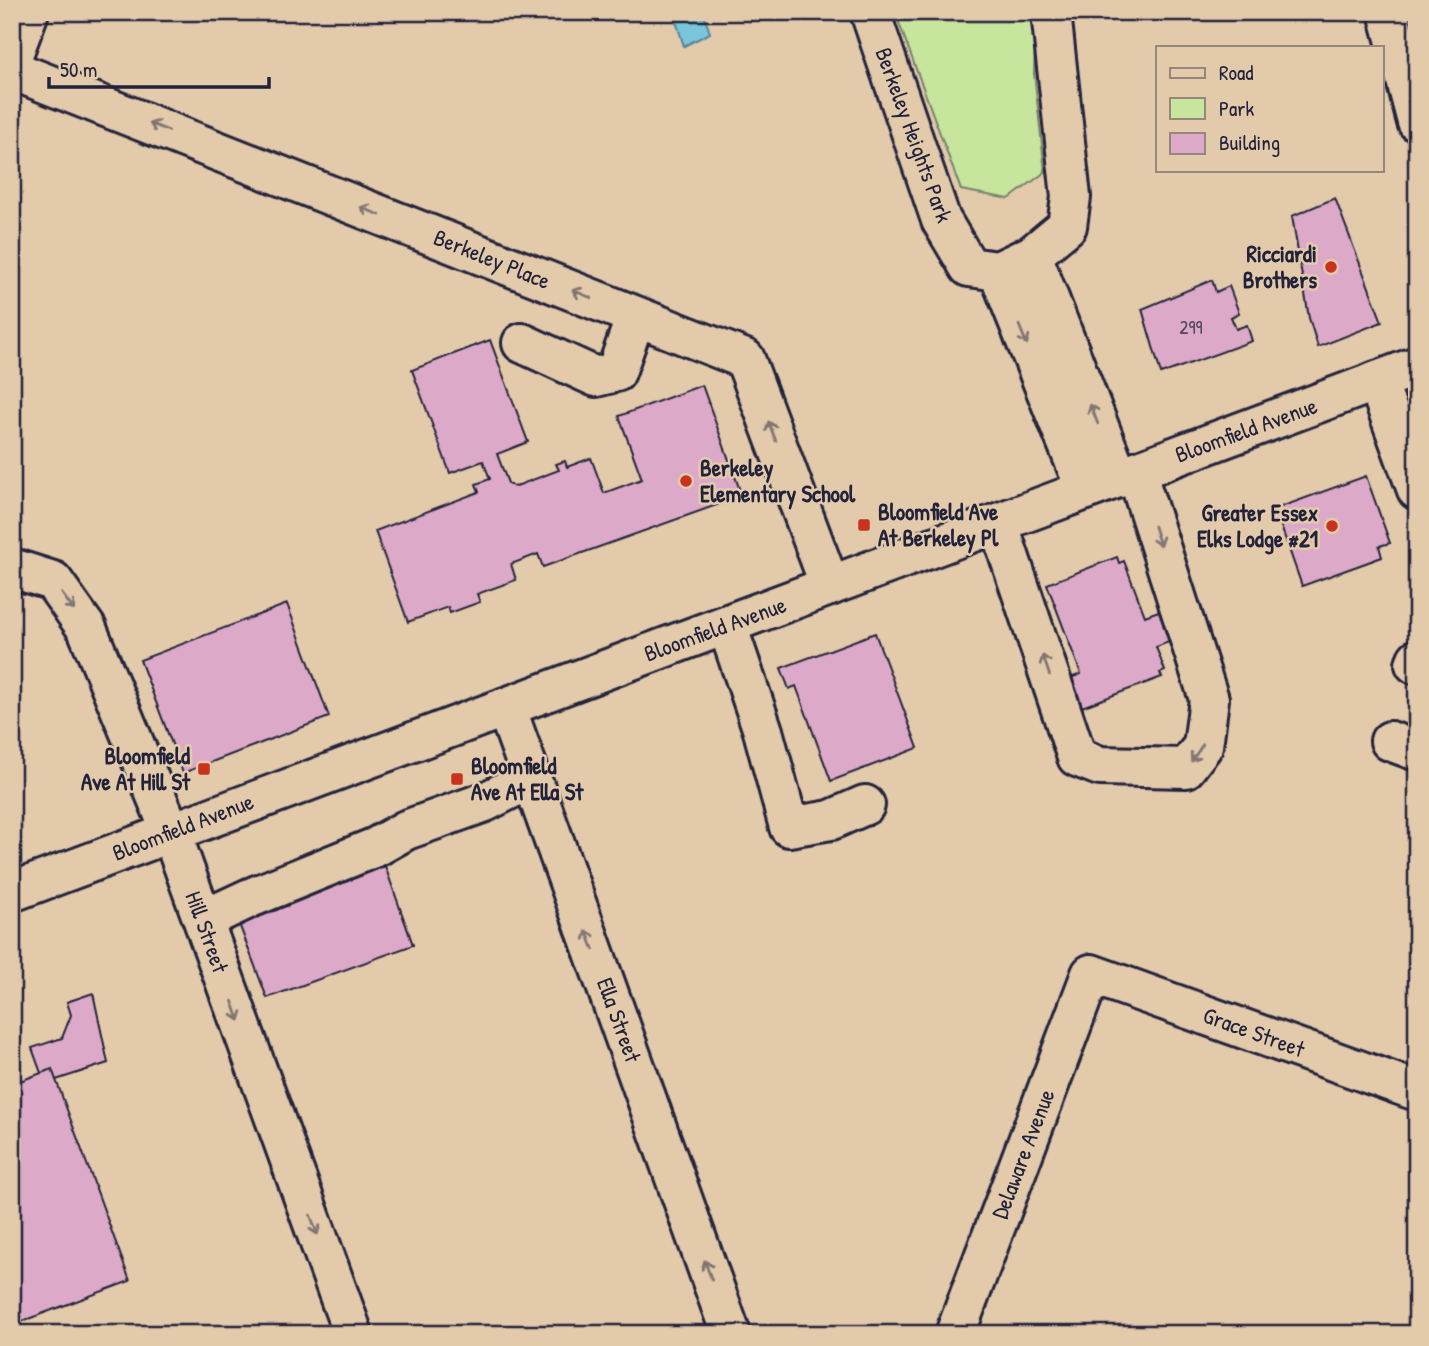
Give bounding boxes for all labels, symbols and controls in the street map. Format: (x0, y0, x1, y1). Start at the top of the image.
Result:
street label: Berkeley Heights Park (868, 43, 961, 227)
scale bar (49, 46, 270, 90)
legend (1156, 46, 1384, 172)
text: 50 m (60, 55, 97, 84)
text: Road (1219, 58, 1253, 87)
text: Park (1219, 94, 1254, 123)
one-way arrow (148, 120, 170, 133)
text: Building (1219, 128, 1280, 157)
one-way arrow (360, 203, 382, 216)
street label: Berkeley Place (429, 221, 555, 296)
place label: Ricciardi Brothers (1243, 238, 1317, 295)
marker: Ricciardi Brothers (1323, 259, 1339, 275)
one-way arrow (571, 287, 593, 300)
house number: 299 (1180, 314, 1202, 340)
one-way arrow (1018, 323, 1031, 345)
street label: Bloomfield Avenue (1171, 389, 1321, 470)
one-way arrow (1087, 404, 1099, 426)
one-way arrow (764, 420, 777, 442)
place label: Berkeley Elementary School (700, 452, 856, 510)
marker: Berkeley Elementary School (678, 473, 694, 489)
place label: Bloomfield Ave At Berkeley Pl (878, 496, 999, 554)
place label: Greater Essex Elks Lodge #21 (1197, 497, 1318, 555)
marker: Bloomfield Ave At Berkeley Pl (856, 517, 872, 533)
marker: Greater Essex Elks Lodge #21 (1324, 518, 1340, 534)
one-way arrow (1152, 525, 1164, 547)
street label: Bloomfield Avenue (640, 588, 790, 669)
one-way arrow (61, 592, 75, 611)
one-way arrow (1039, 654, 1051, 676)
place label: Bloomfield Ave At Hill St (81, 740, 191, 797)
one-way arrow (1190, 743, 1204, 762)
place label: Bloomfield Ave At Ella St (471, 750, 584, 807)
marker: Bloomfield Ave At Hill St (196, 761, 212, 777)
marker: Bloomfield Ave At Ella St (449, 771, 465, 787)
street label: Bloomfield Avenue (108, 785, 258, 868)
street label: Hill Street (178, 887, 237, 978)
one-way arrow (583, 930, 595, 952)
street label: Ella Street (590, 973, 649, 1067)
street label: Grace Street (1199, 999, 1310, 1065)
one-way arrow (231, 1000, 243, 1022)
street label: Delaware Avenue (984, 1085, 1061, 1223)
one-way arrow (309, 1213, 321, 1235)
one-way arrow (701, 1259, 713, 1281)

